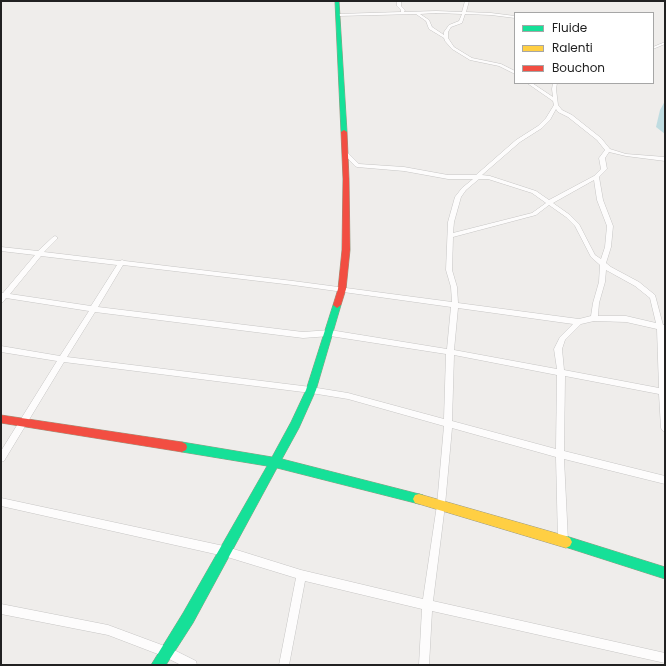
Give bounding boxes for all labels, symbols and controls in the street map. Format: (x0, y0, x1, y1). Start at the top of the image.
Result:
legend (514, 12, 654, 84)
text: Fluide (552, 19, 587, 36)
text: Ralenti (552, 39, 593, 56)
text: Bouchon (552, 59, 605, 76)

